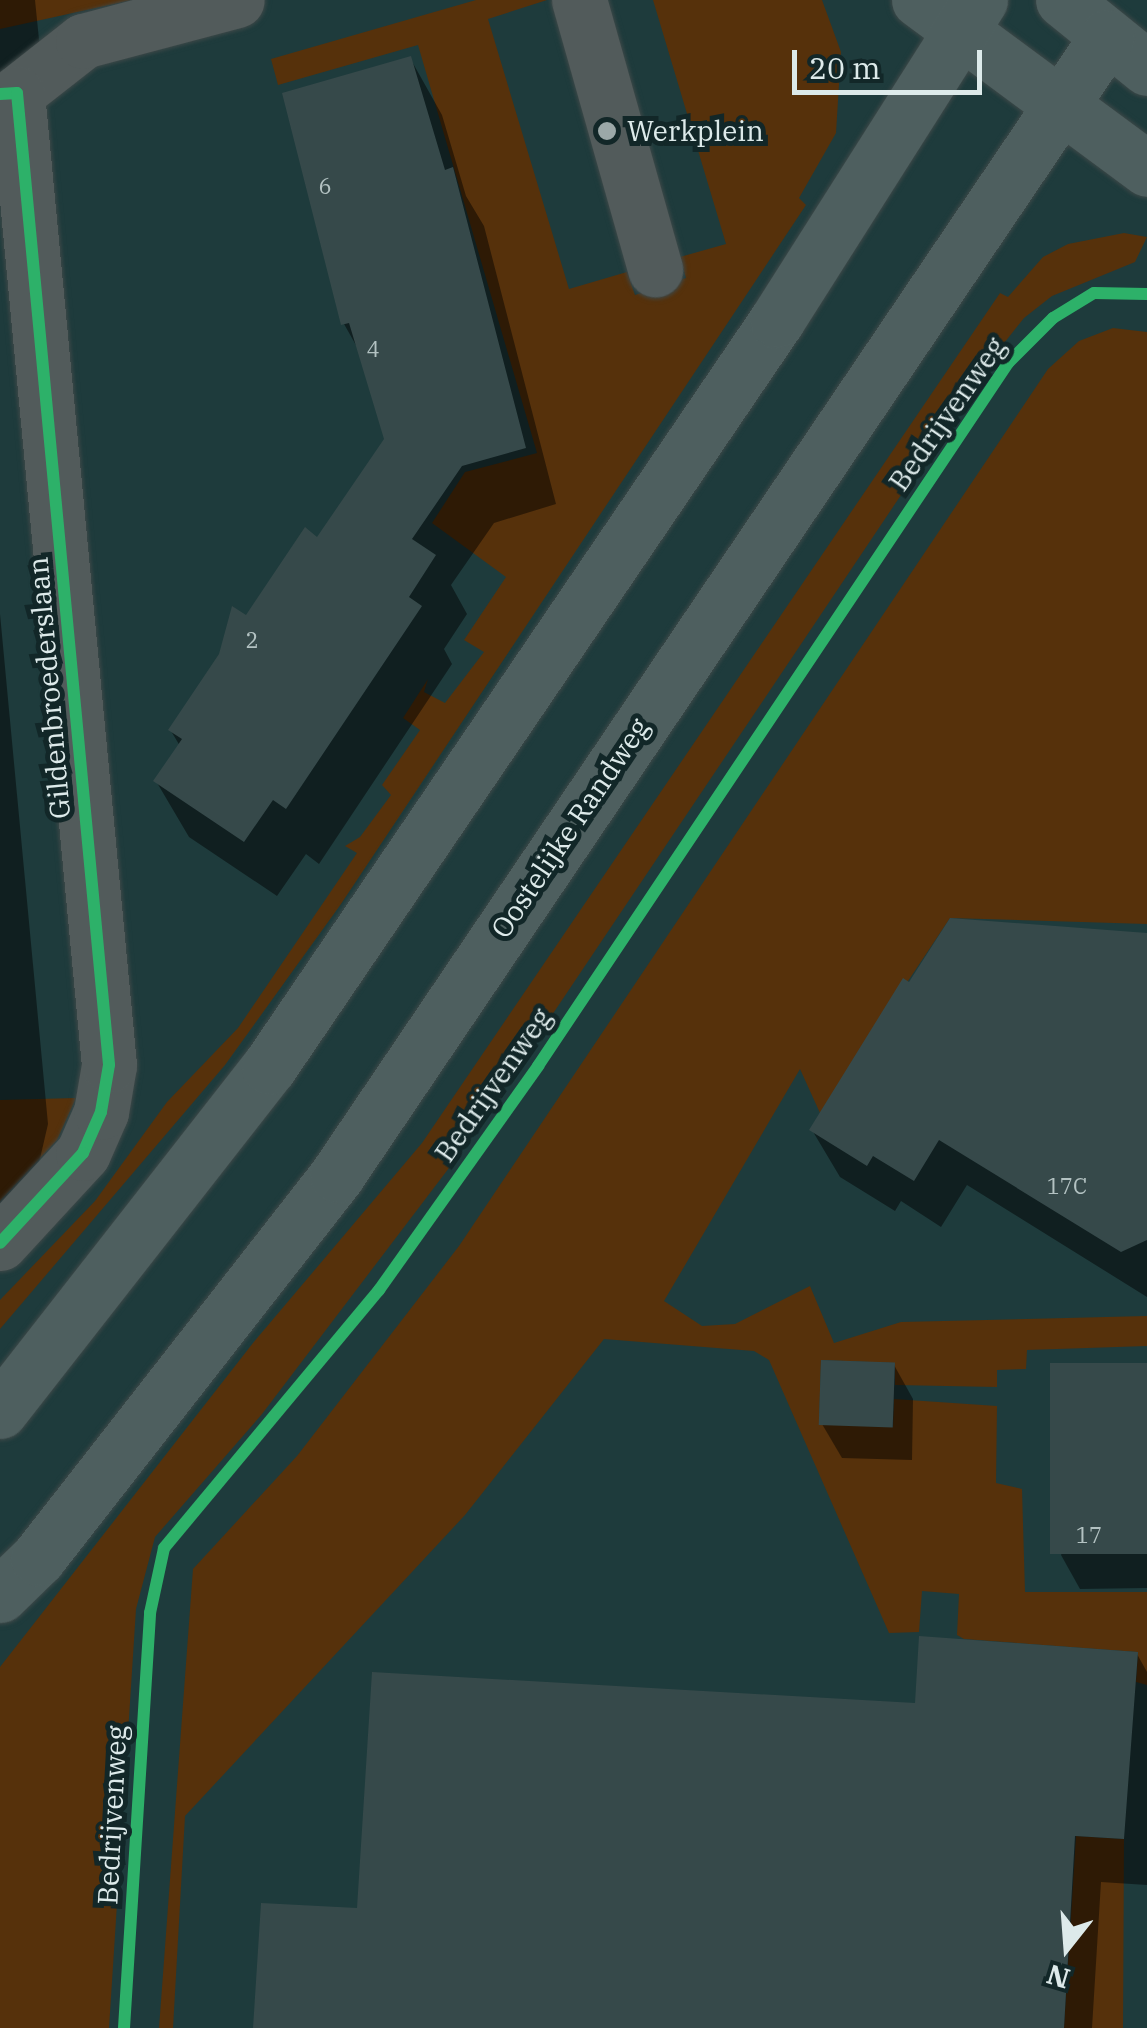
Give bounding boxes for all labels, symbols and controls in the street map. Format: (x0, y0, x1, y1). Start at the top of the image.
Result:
scale bar (797, 30, 987, 92)
text: 20 m (809, 48, 881, 87)
place label: Werkplein (627, 114, 764, 148)
marker: Werkplein (596, 120, 618, 142)
house number: 6 (318, 173, 332, 199)
street label: Bedrijvenweg (882, 331, 1012, 497)
house number: 4 (366, 336, 380, 362)
street label: Gildenbroederslaan (21, 556, 77, 820)
house number: 2 (245, 627, 259, 653)
street label: Oostelijke Randweg (484, 712, 656, 944)
street label: Bedrijvenweg (428, 1002, 558, 1168)
house number: 17C (1047, 1173, 1087, 1199)
house number: 17 (1076, 1522, 1102, 1548)
street label: Bedrijvenweg (91, 1724, 133, 1906)
north arrow (1017, 1898, 1117, 1998)
text: N (1042, 1956, 1074, 1998)

